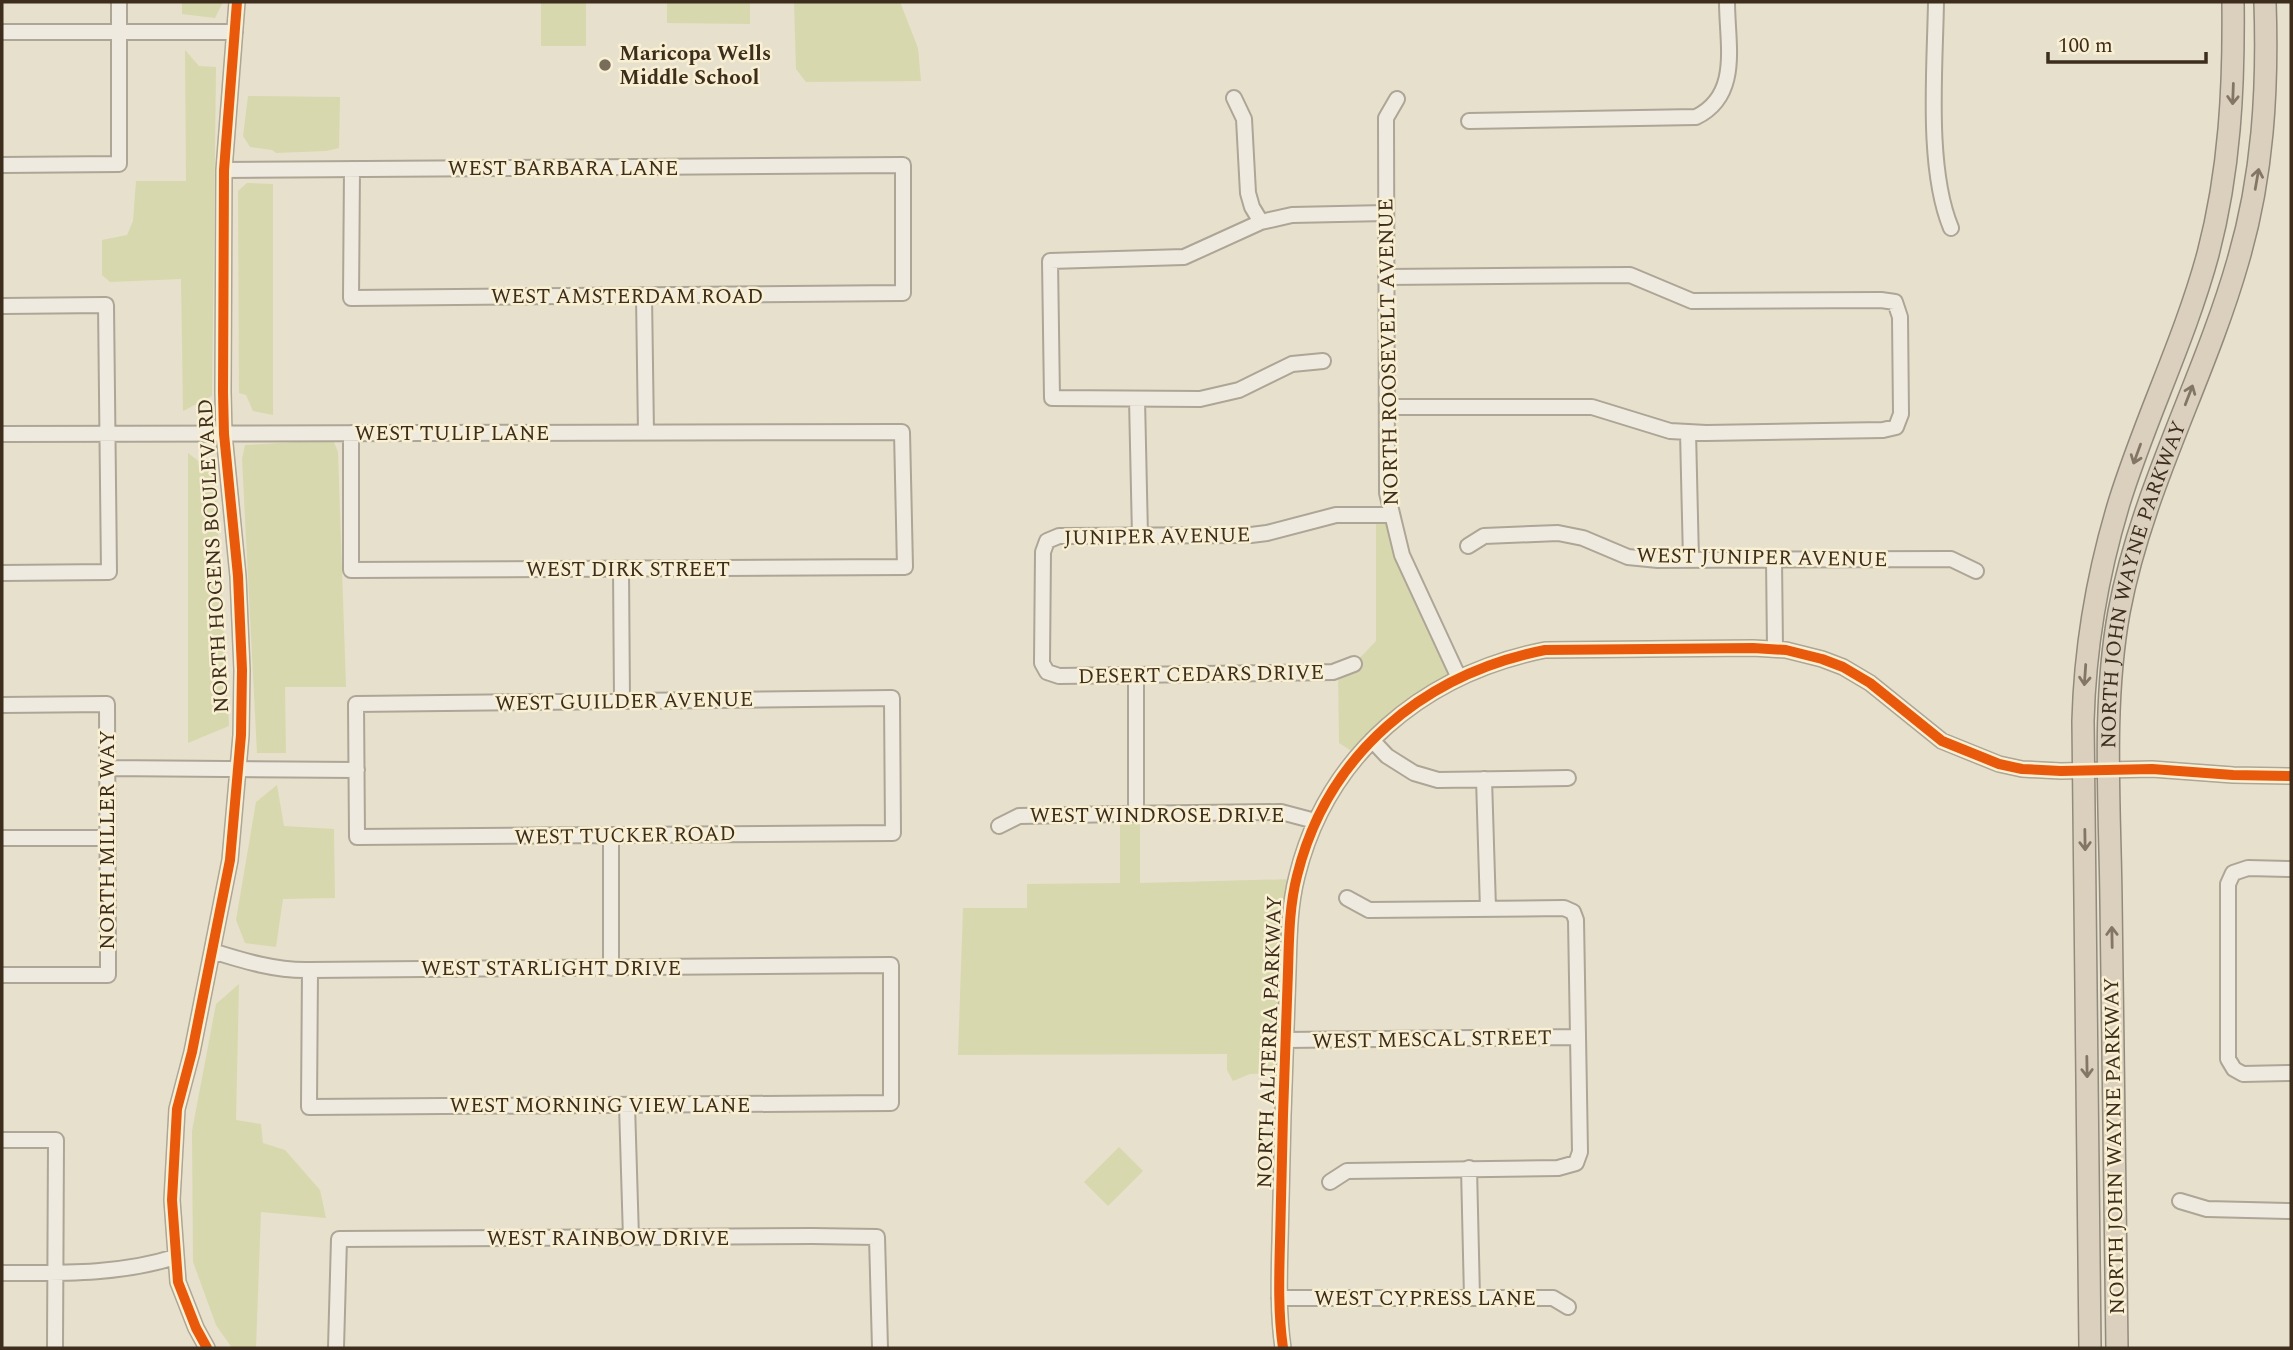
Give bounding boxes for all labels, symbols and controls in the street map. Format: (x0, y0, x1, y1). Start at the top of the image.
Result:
scale bar (2048, 21, 2206, 65)
text: 100 m (2058, 30, 2113, 62)
place label: Maricopa Wells Middle School (619, 38, 771, 94)
marker: Maricopa Wells Middle School (597, 57, 613, 73)
one-way arrow (2226, 83, 2239, 106)
street label: WEST BARBARA LANE (448, 153, 678, 185)
one-way arrow (2251, 168, 2264, 191)
street label: NORTH ROOSEVELT AVENUE (1370, 198, 1408, 506)
street label: WEST AMSTERDAM ROAD (491, 281, 763, 313)
one-way arrow (2184, 385, 2196, 407)
street label: NORTH HOGENS BOULEVARD (190, 398, 238, 714)
street label: NORTH JOHN WAYNE PARKWAY (2093, 416, 2195, 749)
street label: WEST TULIP LANE (355, 418, 549, 450)
one-way arrow (2130, 443, 2142, 465)
street label: JUNIPER AVENUE (1063, 519, 1251, 555)
street label: WEST JUNIPER AVENUE (1636, 540, 1888, 576)
street label: WEST DIRK STREET (526, 554, 730, 586)
street label: DESERT CEDARS DRIVE (1078, 657, 1324, 693)
one-way arrow (2078, 663, 2091, 686)
street label: WEST GUILDER AVENUE (495, 684, 754, 720)
street label: NORTH MILLER WAY (92, 730, 124, 950)
street label: WEST WINDROSE DRIVE (1030, 800, 1284, 832)
street label: WEST TUCKER ROAD (514, 818, 736, 854)
one-way arrow (2078, 828, 2092, 851)
street label: NORTH ALTERRA PARKWAY (1249, 895, 1291, 1189)
one-way arrow (2105, 926, 2119, 949)
street label: WEST STARLIGHT DRIVE (421, 953, 681, 985)
street label: NORTH JOHN WAYNE PARKWAY (2096, 977, 2134, 1315)
street label: WEST MESCAL STREET (1312, 1022, 1552, 1058)
one-way arrow (2081, 1055, 2094, 1078)
street label: WEST MORNING VIEW LANE (450, 1090, 750, 1122)
street label: WEST RAINBOW DRIVE (486, 1223, 730, 1255)
street label: WEST CYPRESS LANE (1314, 1283, 1536, 1315)

